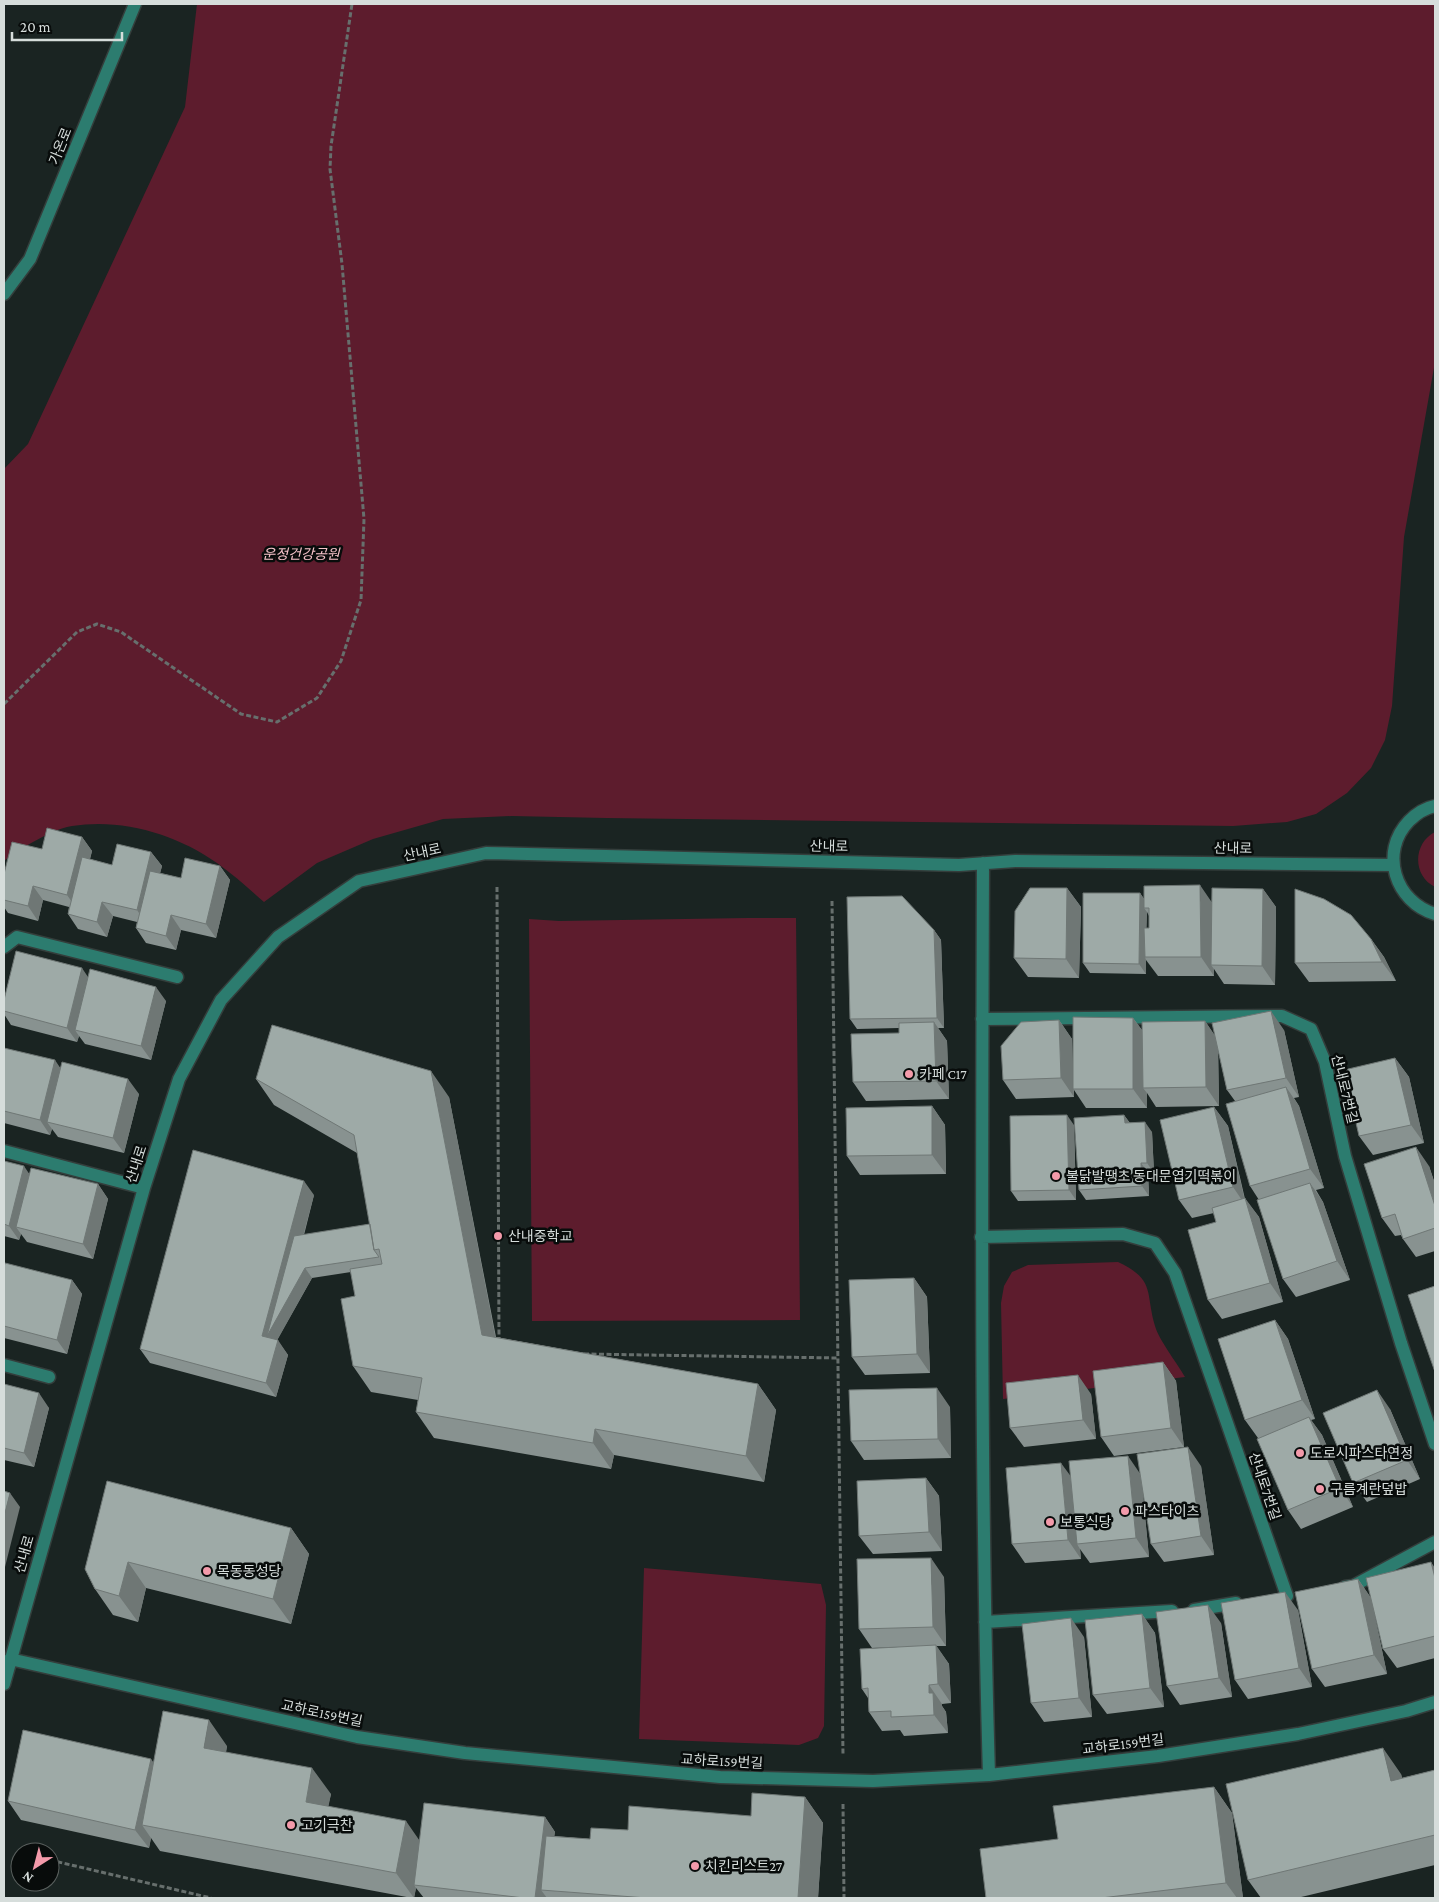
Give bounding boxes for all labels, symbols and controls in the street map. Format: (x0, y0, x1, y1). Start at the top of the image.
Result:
scale bar (12, 10, 122, 42)
text: 20 m (20, 19, 51, 35)
street label: 가온로 (45, 125, 75, 167)
park label: 운정건강공원 (262, 546, 341, 562)
street label: 산내로 (810, 838, 849, 854)
street label: 산내로 (401, 840, 443, 864)
street label: 산내로 (1214, 840, 1253, 856)
street label: 산내로7번길 (1329, 1053, 1361, 1125)
place label: 카페 C17 (919, 1066, 967, 1082)
marker: 카페 C17 (903, 1068, 915, 1080)
street label: 산내로 (122, 1143, 150, 1185)
place label: 불닭발땡초 동대문엽기떡볶이 (1066, 1168, 1236, 1184)
marker: 불닭발땡초 동대문엽기떡볶이 (1050, 1170, 1062, 1182)
place label: 산내중학교 (508, 1228, 573, 1244)
marker: 산내중학교 (492, 1230, 504, 1242)
place label: 도로시파스타연정 (1310, 1445, 1413, 1461)
marker: 도로시파스타연정 (1294, 1447, 1306, 1459)
street label: 산내로7번길 (1246, 1450, 1284, 1522)
place label: 구름계란덮밥 (1330, 1481, 1407, 1497)
marker: 구름계란덮밥 (1314, 1483, 1326, 1495)
place label: 파스타이츠 (1135, 1503, 1200, 1519)
marker: 파스타이츠 (1119, 1505, 1131, 1517)
place label: 보통식당 (1060, 1514, 1112, 1530)
marker: 보통식당 (1044, 1516, 1056, 1528)
street label: 산내로 (11, 1533, 37, 1575)
place label: 목동동성당 (217, 1563, 282, 1579)
marker: 목동동성당 (201, 1565, 213, 1577)
street label: 교하로159번길 (280, 1697, 364, 1729)
street label: 교하로159번길 (1081, 1731, 1165, 1757)
street label: 교하로159번길 (680, 1751, 764, 1771)
place label: 고기극찬 (301, 1817, 353, 1833)
marker: 고기극찬 (285, 1819, 297, 1831)
north arrow (10, 1842, 60, 1892)
place label: 치킨리스트27 (705, 1858, 783, 1874)
marker: 치킨리스트27 (689, 1860, 701, 1872)
text: N (18, 1868, 36, 1887)

